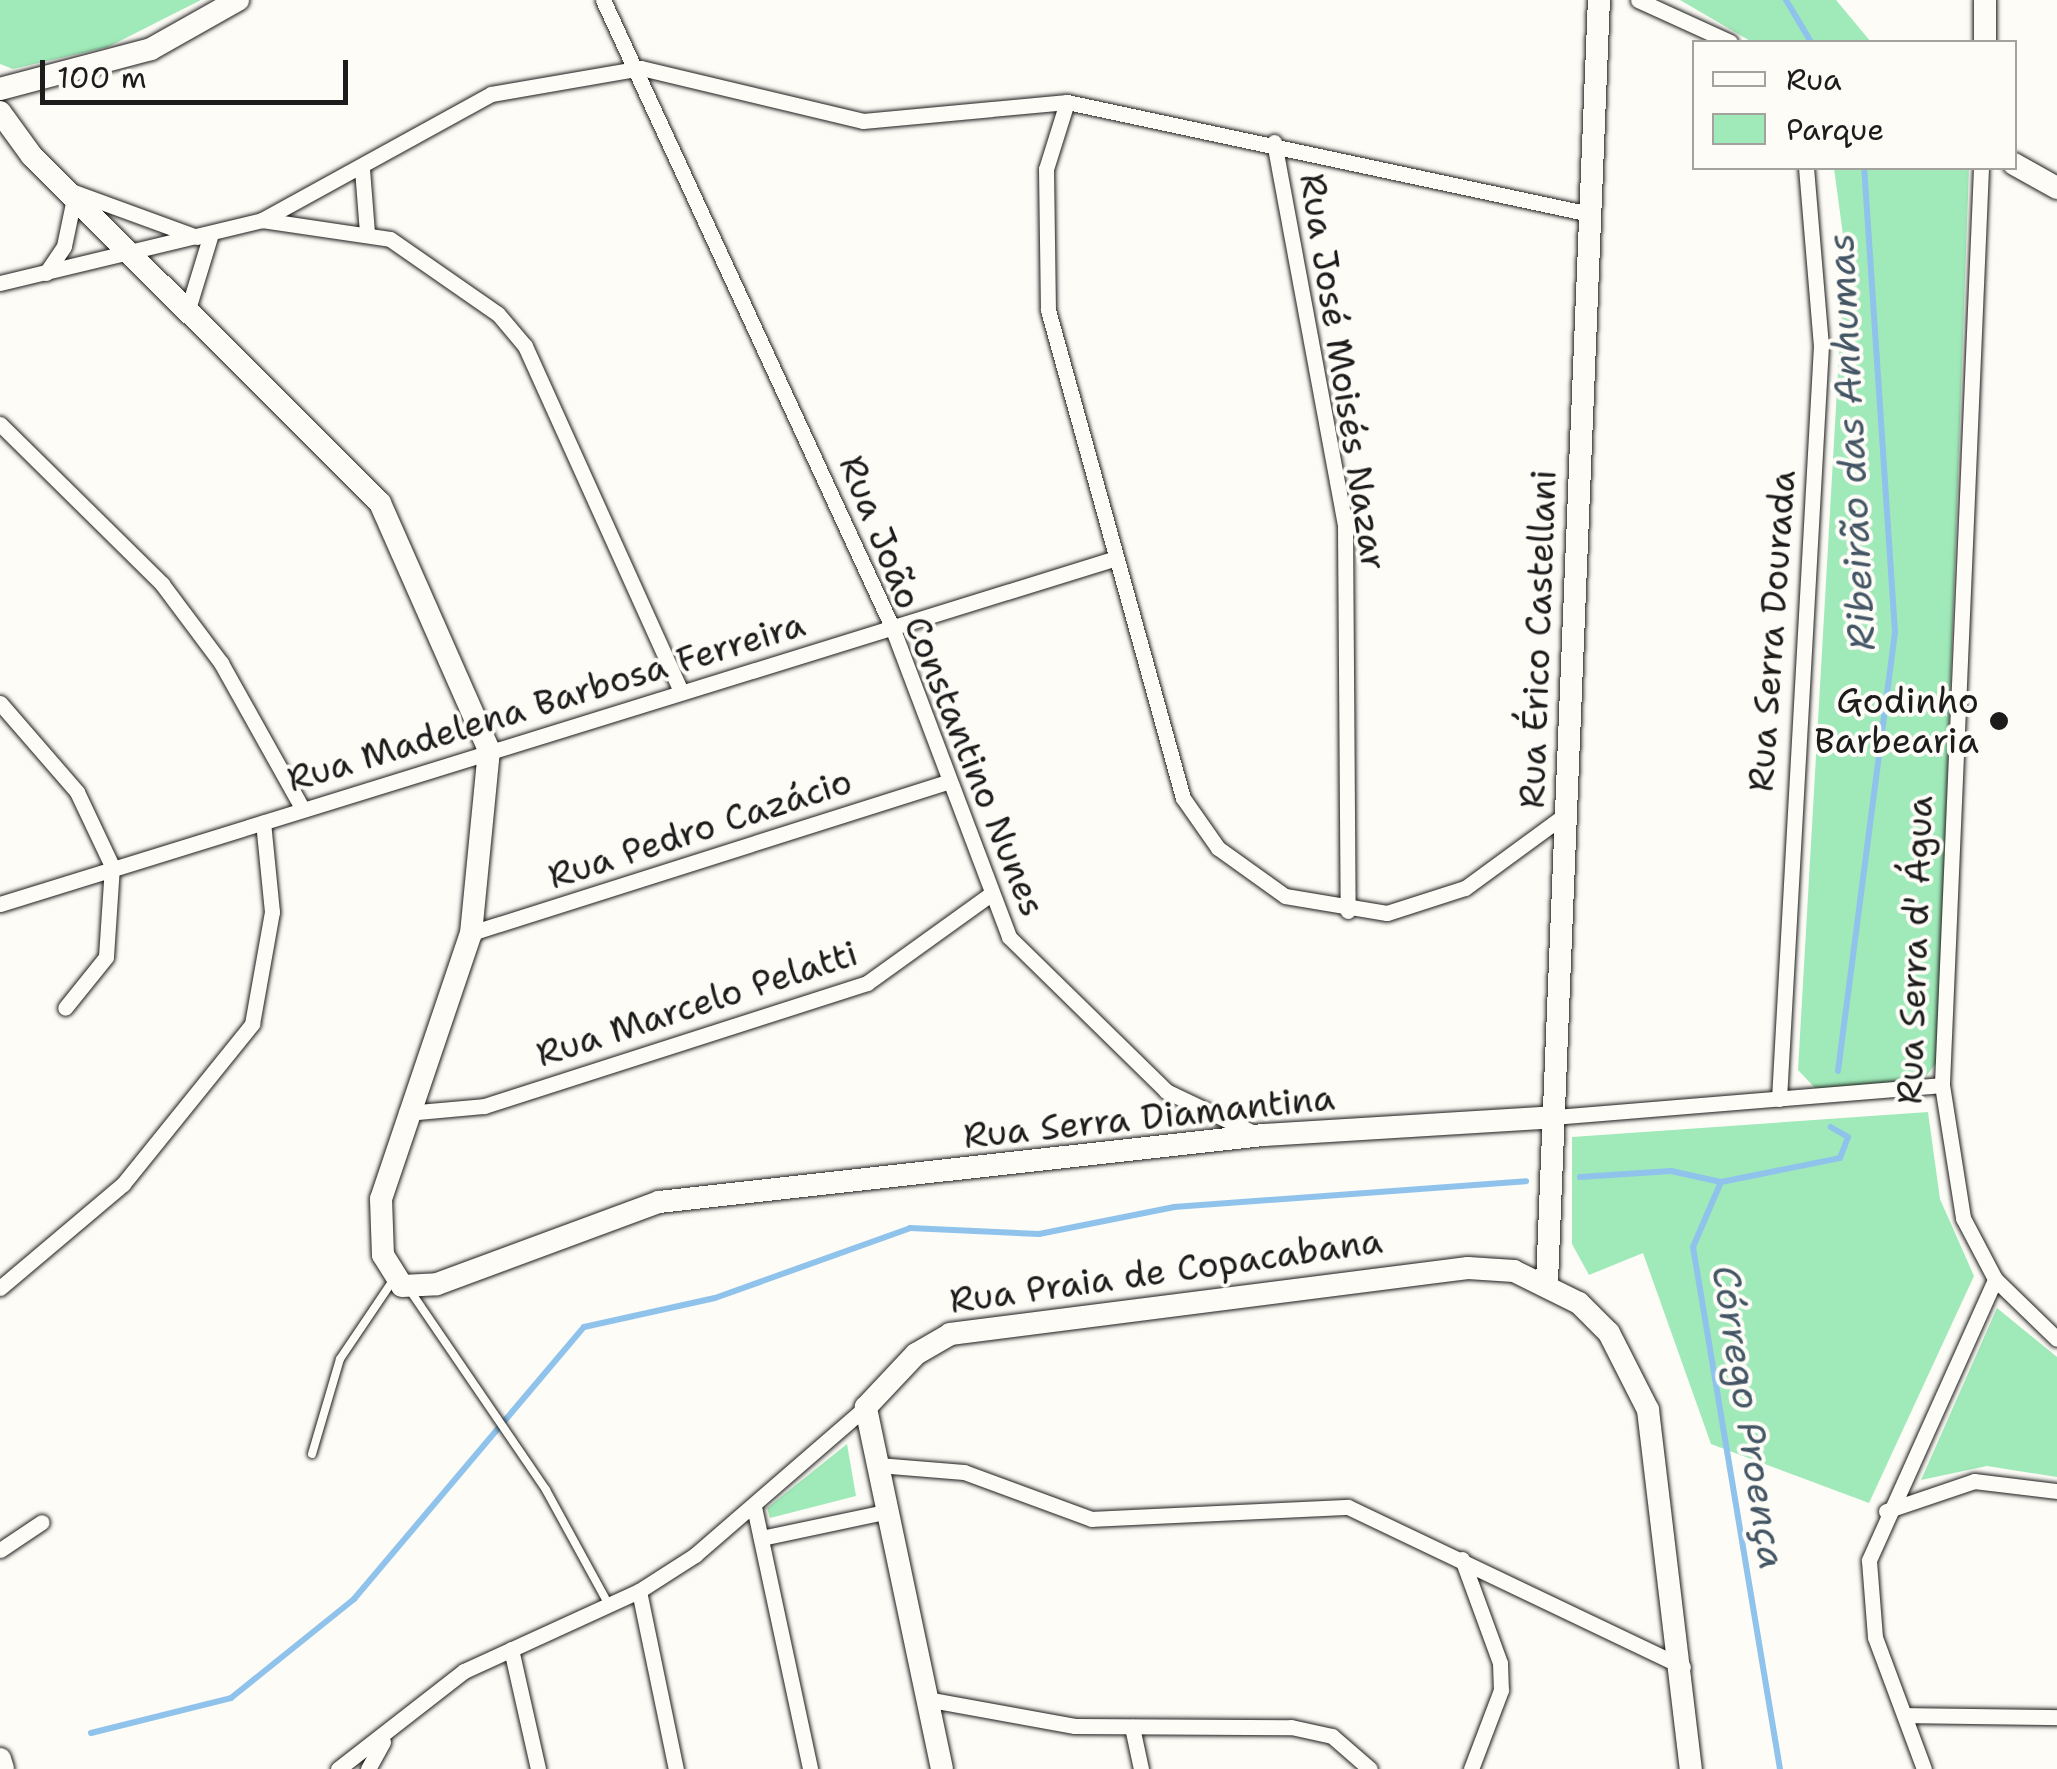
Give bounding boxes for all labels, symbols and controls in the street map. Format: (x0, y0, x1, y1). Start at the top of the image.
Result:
scale bar (45, 40, 352, 102)
legend (1692, 40, 2017, 170)
text: 100 m (57, 57, 147, 98)
text: Rua (1786, 59, 1842, 100)
text: Parque (1786, 109, 1884, 150)
street label: Rua José Moisés Nazar (1291, 170, 1395, 574)
water label: Ribeirão das Anhumas (1817, 232, 1885, 652)
street label: Rua João Constantino Nunes (830, 450, 1054, 922)
street label: Rua Érico Castellani (1511, 469, 1565, 809)
street label: Rua Serra Dourada (1740, 469, 1804, 793)
street label: Rua Madelena Barbosa Ferreira (282, 603, 810, 801)
place label: Godinho Barbearia (1814, 680, 1979, 762)
marker: Godinho Barbearia (1988, 710, 2010, 732)
street label: Rua Pedro Cazácio (543, 760, 857, 898)
street label: Rua Serra d' Água (1889, 795, 1941, 1105)
street label: Rua Marcelo Pelatti (531, 932, 863, 1076)
street label: Rua Serra Diamantina (961, 1077, 1337, 1157)
street label: Rua Praia de Copacabana (947, 1220, 1385, 1322)
water label: Córrego Proença (1702, 1262, 1796, 1572)

